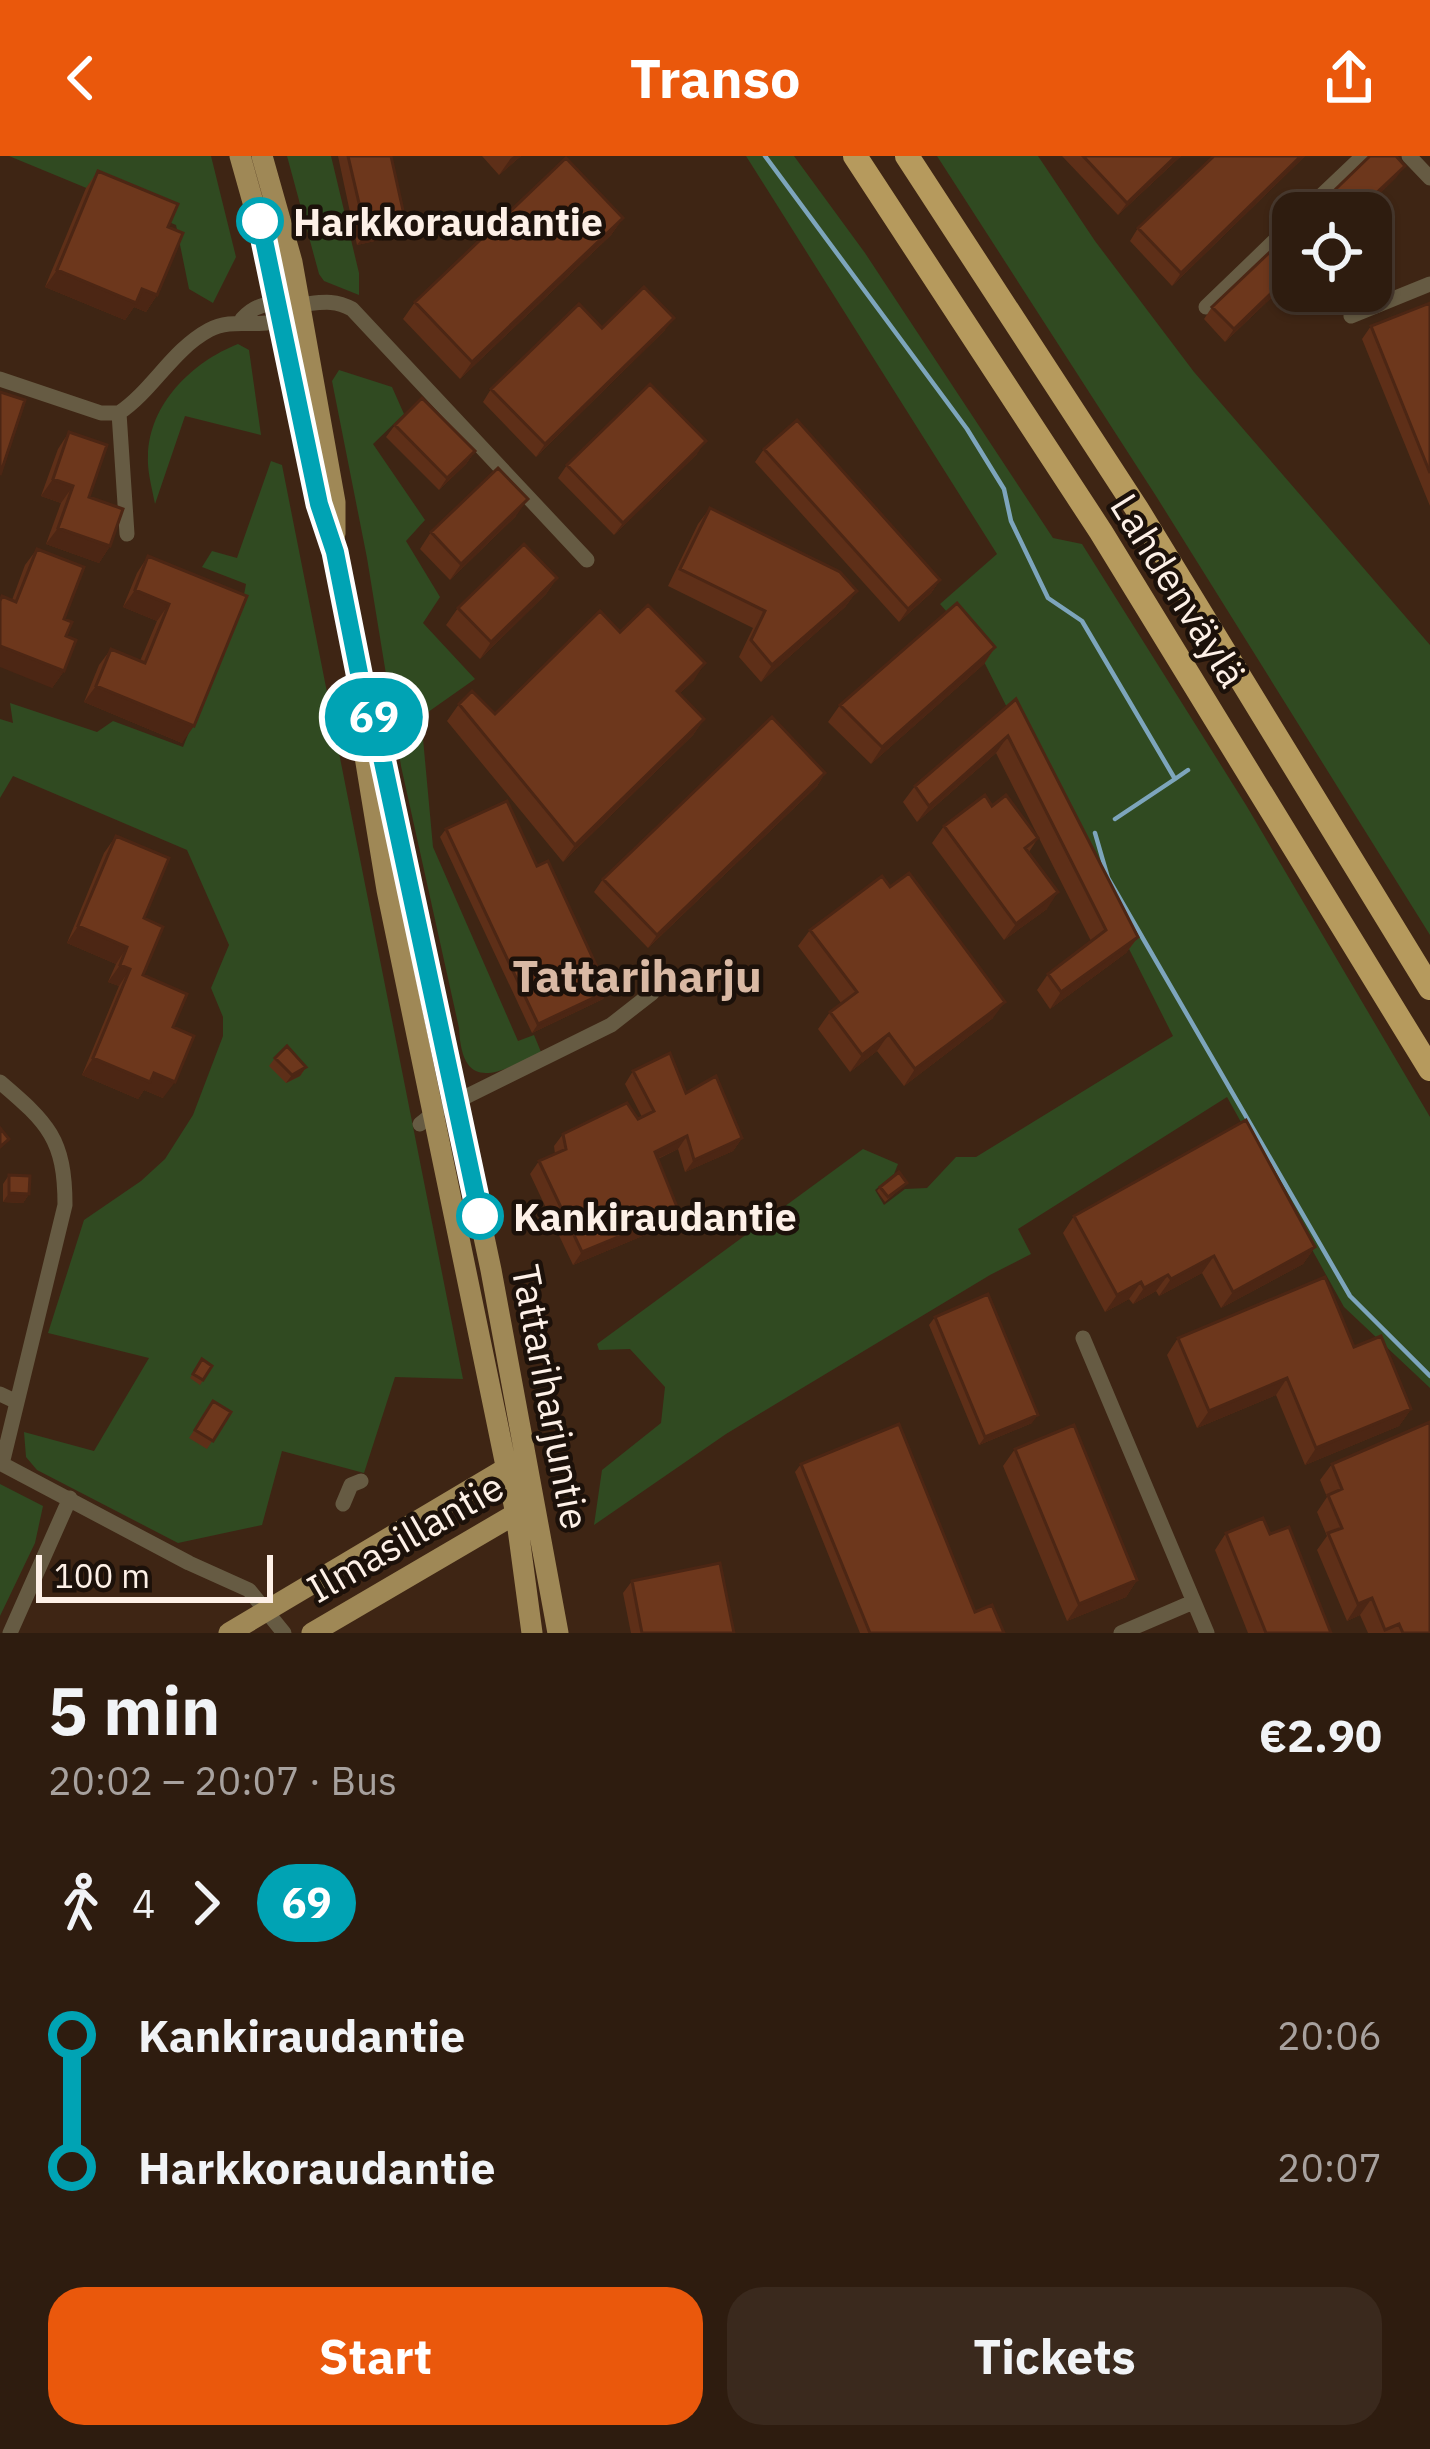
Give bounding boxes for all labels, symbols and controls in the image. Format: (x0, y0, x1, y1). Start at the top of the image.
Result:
text: Transo (630, 43, 800, 113)
icon: back (48, 45, 114, 111)
icon: share (1316, 45, 1382, 111)
map controls (1272, 192, 1392, 312)
button: locate (1272, 192, 1392, 312)
place label: Harkkoraudantie (293, 196, 603, 247)
marker: Harkkoraudantie (238, 199, 282, 243)
street label: Lahdenväylä (1099, 484, 1259, 696)
line badge: 69 (320, 678, 428, 756)
text: 69 (349, 689, 399, 744)
district label: Tattariharju (512, 946, 762, 1004)
place label: Kankiraudantie (513, 1191, 797, 1242)
marker: Kankiraudantie (458, 1194, 502, 1238)
street label: Tattariharjuntie (500, 1260, 602, 1534)
street label: Ilmasillantie (298, 1460, 512, 1614)
scale bar (36, 1549, 273, 1602)
text: 100 m (54, 1554, 150, 1597)
text: 5 min (48, 1667, 220, 1753)
text: €2.90 (1259, 1706, 1382, 1764)
text: 20:02 – 20:07 · Bus (48, 1755, 397, 1806)
icon: walk (48, 1870, 114, 1936)
icon: forward (173, 1870, 239, 1936)
text: 69 (281, 1875, 332, 1930)
text: 4 (132, 1878, 155, 1929)
text: Kankiraudantie (138, 2006, 465, 2064)
text: 20:06 (1277, 2010, 1382, 2061)
text: Harkkoraudantie (138, 2138, 496, 2196)
text: 20:07 (1277, 2142, 1382, 2193)
button: Start (48, 2287, 703, 2425)
button: Tickets (727, 2287, 1382, 2425)

